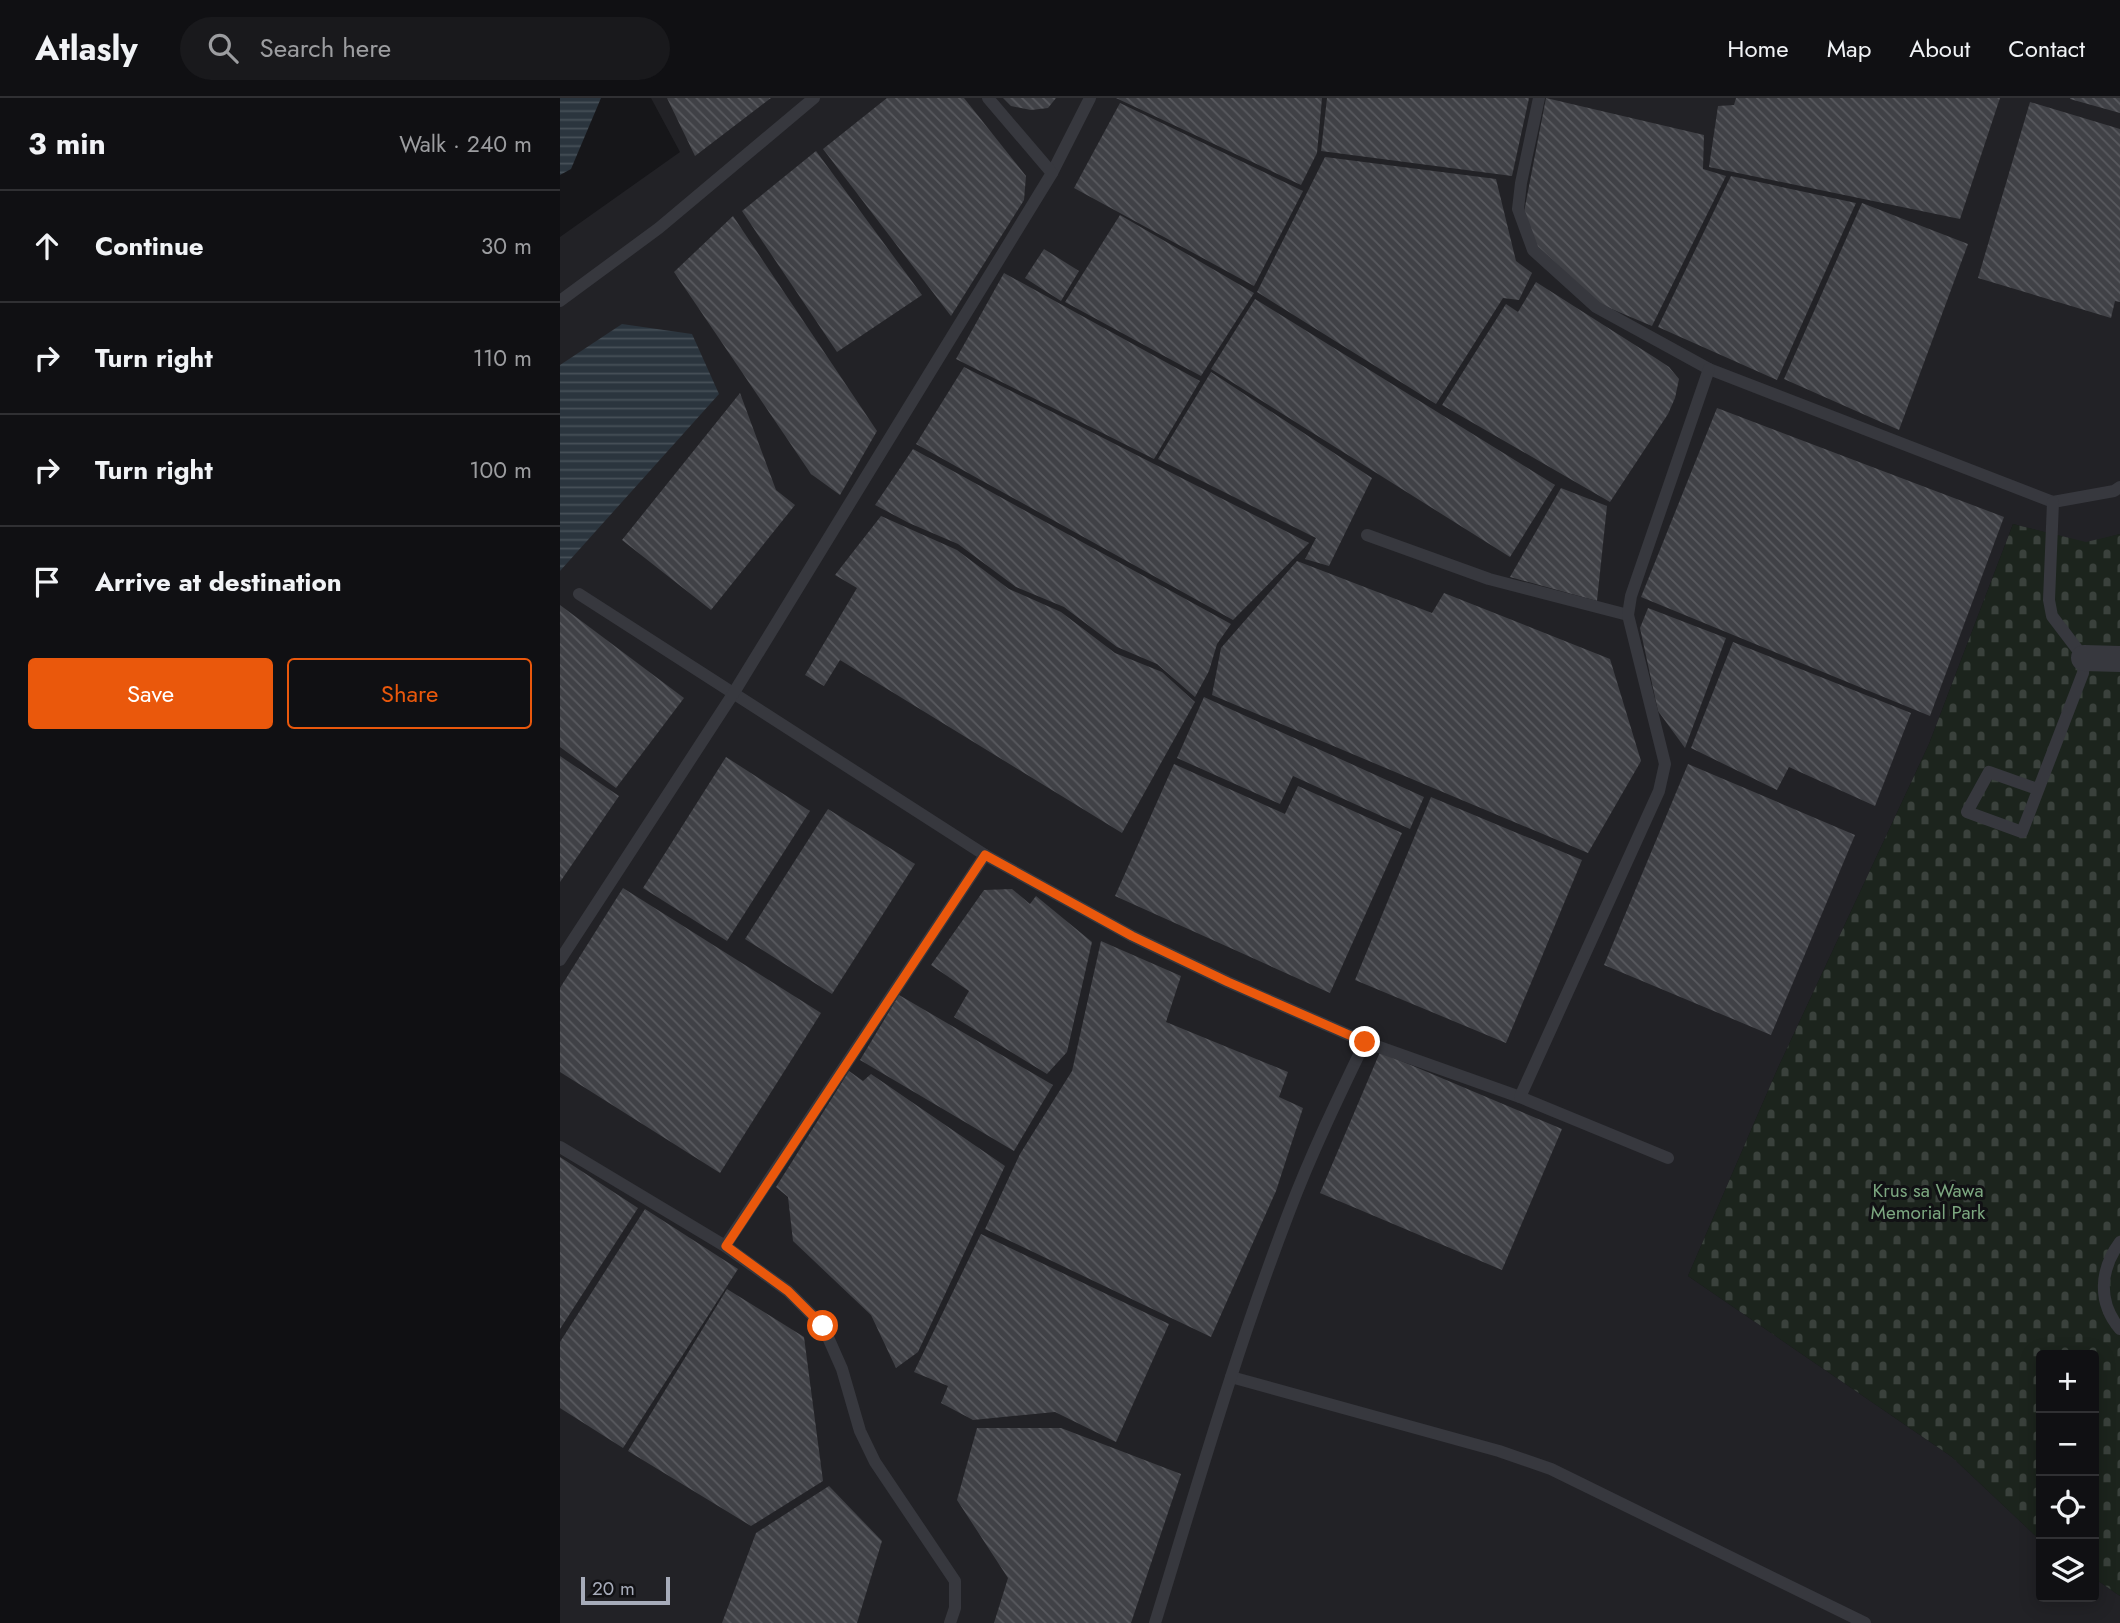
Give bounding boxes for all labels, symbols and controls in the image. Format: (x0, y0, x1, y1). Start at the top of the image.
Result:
search box (180, 17, 670, 80)
text: Atlasly (35, 25, 138, 72)
icon: search (204, 29, 242, 67)
text: Search here (260, 29, 391, 67)
text: Home (1727, 31, 1789, 66)
text: Map (1827, 31, 1871, 66)
text: About (1909, 31, 1970, 66)
text: Contact (2008, 31, 2085, 66)
text: 3 min (28, 122, 106, 165)
text: Walk · 240 m (399, 127, 532, 161)
icon: ahead (28, 227, 66, 265)
text: Continue (95, 227, 204, 265)
text: 30 m (481, 229, 532, 263)
icon: right (28, 339, 66, 377)
text: Turn right (95, 339, 213, 377)
text: 110 m (473, 341, 532, 375)
icon: right (28, 451, 66, 489)
text: Turn right (95, 451, 213, 489)
text: 100 m (469, 453, 532, 487)
icon: arrive (28, 563, 66, 601)
text: Arrive at destination (95, 563, 342, 601)
button: Save (28, 658, 273, 729)
button: Share (287, 658, 532, 729)
route end (1349, 1026, 1380, 1057)
park label: Krus sa Wawa Memorial Park (1871, 1177, 1986, 1226)
route start (807, 1310, 838, 1341)
map controls (2036, 1350, 2099, 1602)
button: + (2036, 1350, 2099, 1413)
button: − (2036, 1413, 2099, 1476)
button: locate (2036, 1476, 2099, 1539)
button: layers (2036, 1539, 2099, 1602)
scale bar (581, 1574, 670, 1606)
text: 20 m (592, 1575, 635, 1602)

